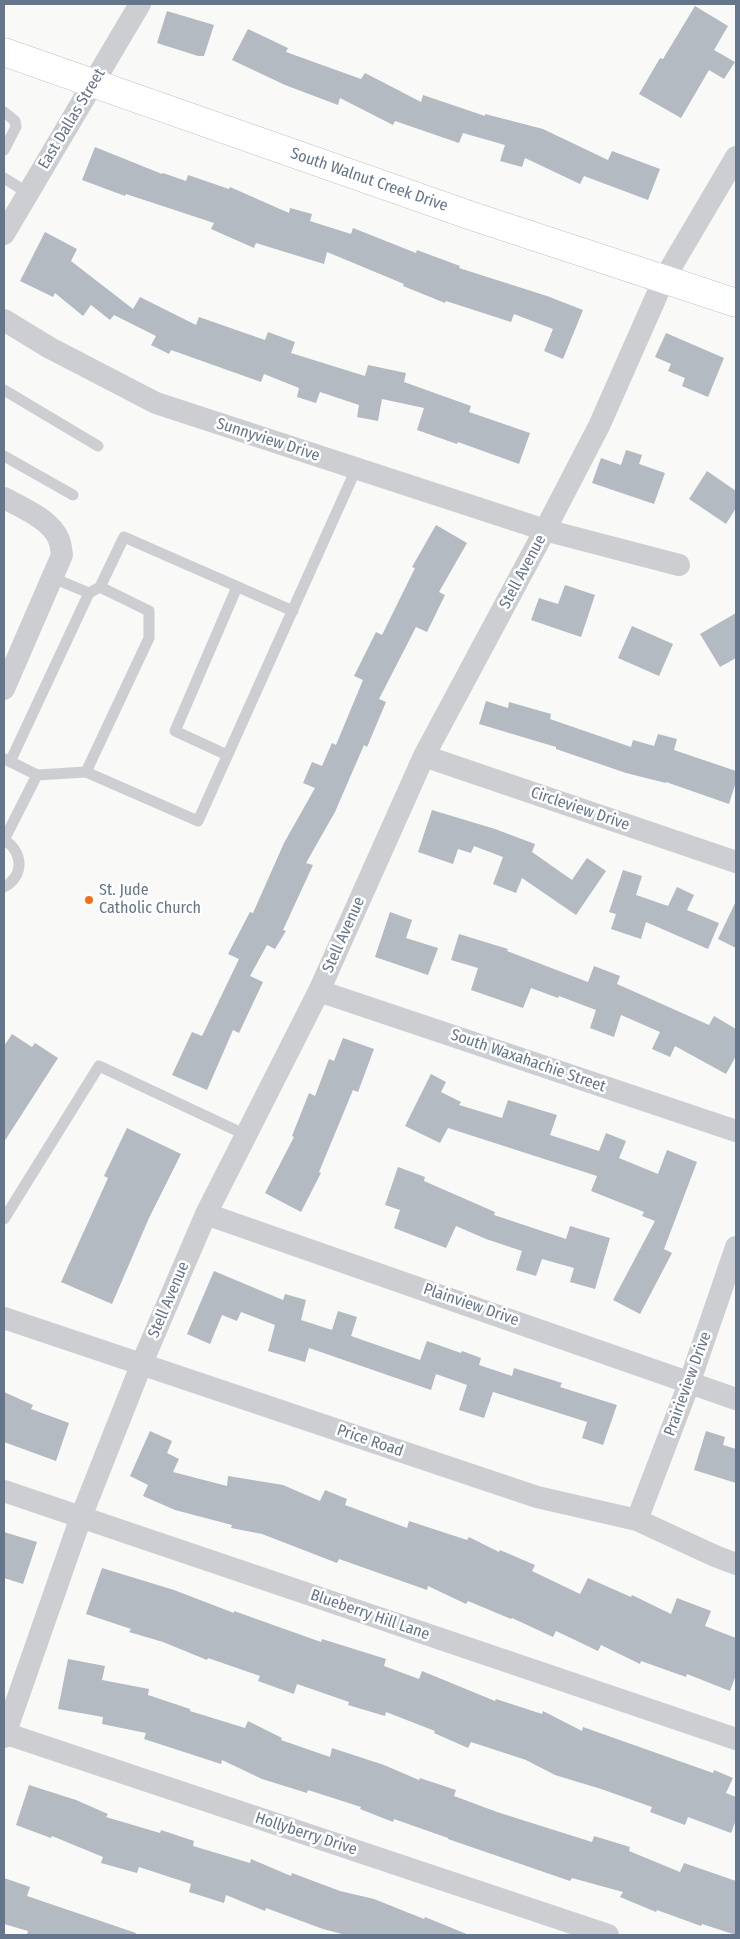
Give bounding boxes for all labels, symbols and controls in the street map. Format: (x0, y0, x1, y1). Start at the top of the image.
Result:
street label: East Dallas Street (34, 65, 110, 173)
street label: South Walnut Creek Drive (288, 144, 450, 216)
street label: Sunnyview Drive (214, 414, 322, 466)
street label: Stell Avenue (495, 532, 551, 612)
street label: Circleview Drive (528, 783, 632, 835)
place label: St. Jude Catholic Church (99, 881, 201, 919)
marker: St. Jude Catholic Church (83, 894, 95, 906)
street label: Stell Avenue (319, 894, 369, 976)
street label: South Waxahachie Street (448, 1025, 608, 1097)
street label: Stell Avenue (144, 1259, 194, 1341)
street label: Plainview Drive (421, 1280, 521, 1330)
street label: Prairieview Drive (660, 1329, 716, 1439)
street label: Price Road (334, 1421, 406, 1461)
street label: Blueberry Hill Lane (308, 1586, 432, 1644)
street label: Hollyberry Drive (253, 1809, 359, 1859)

